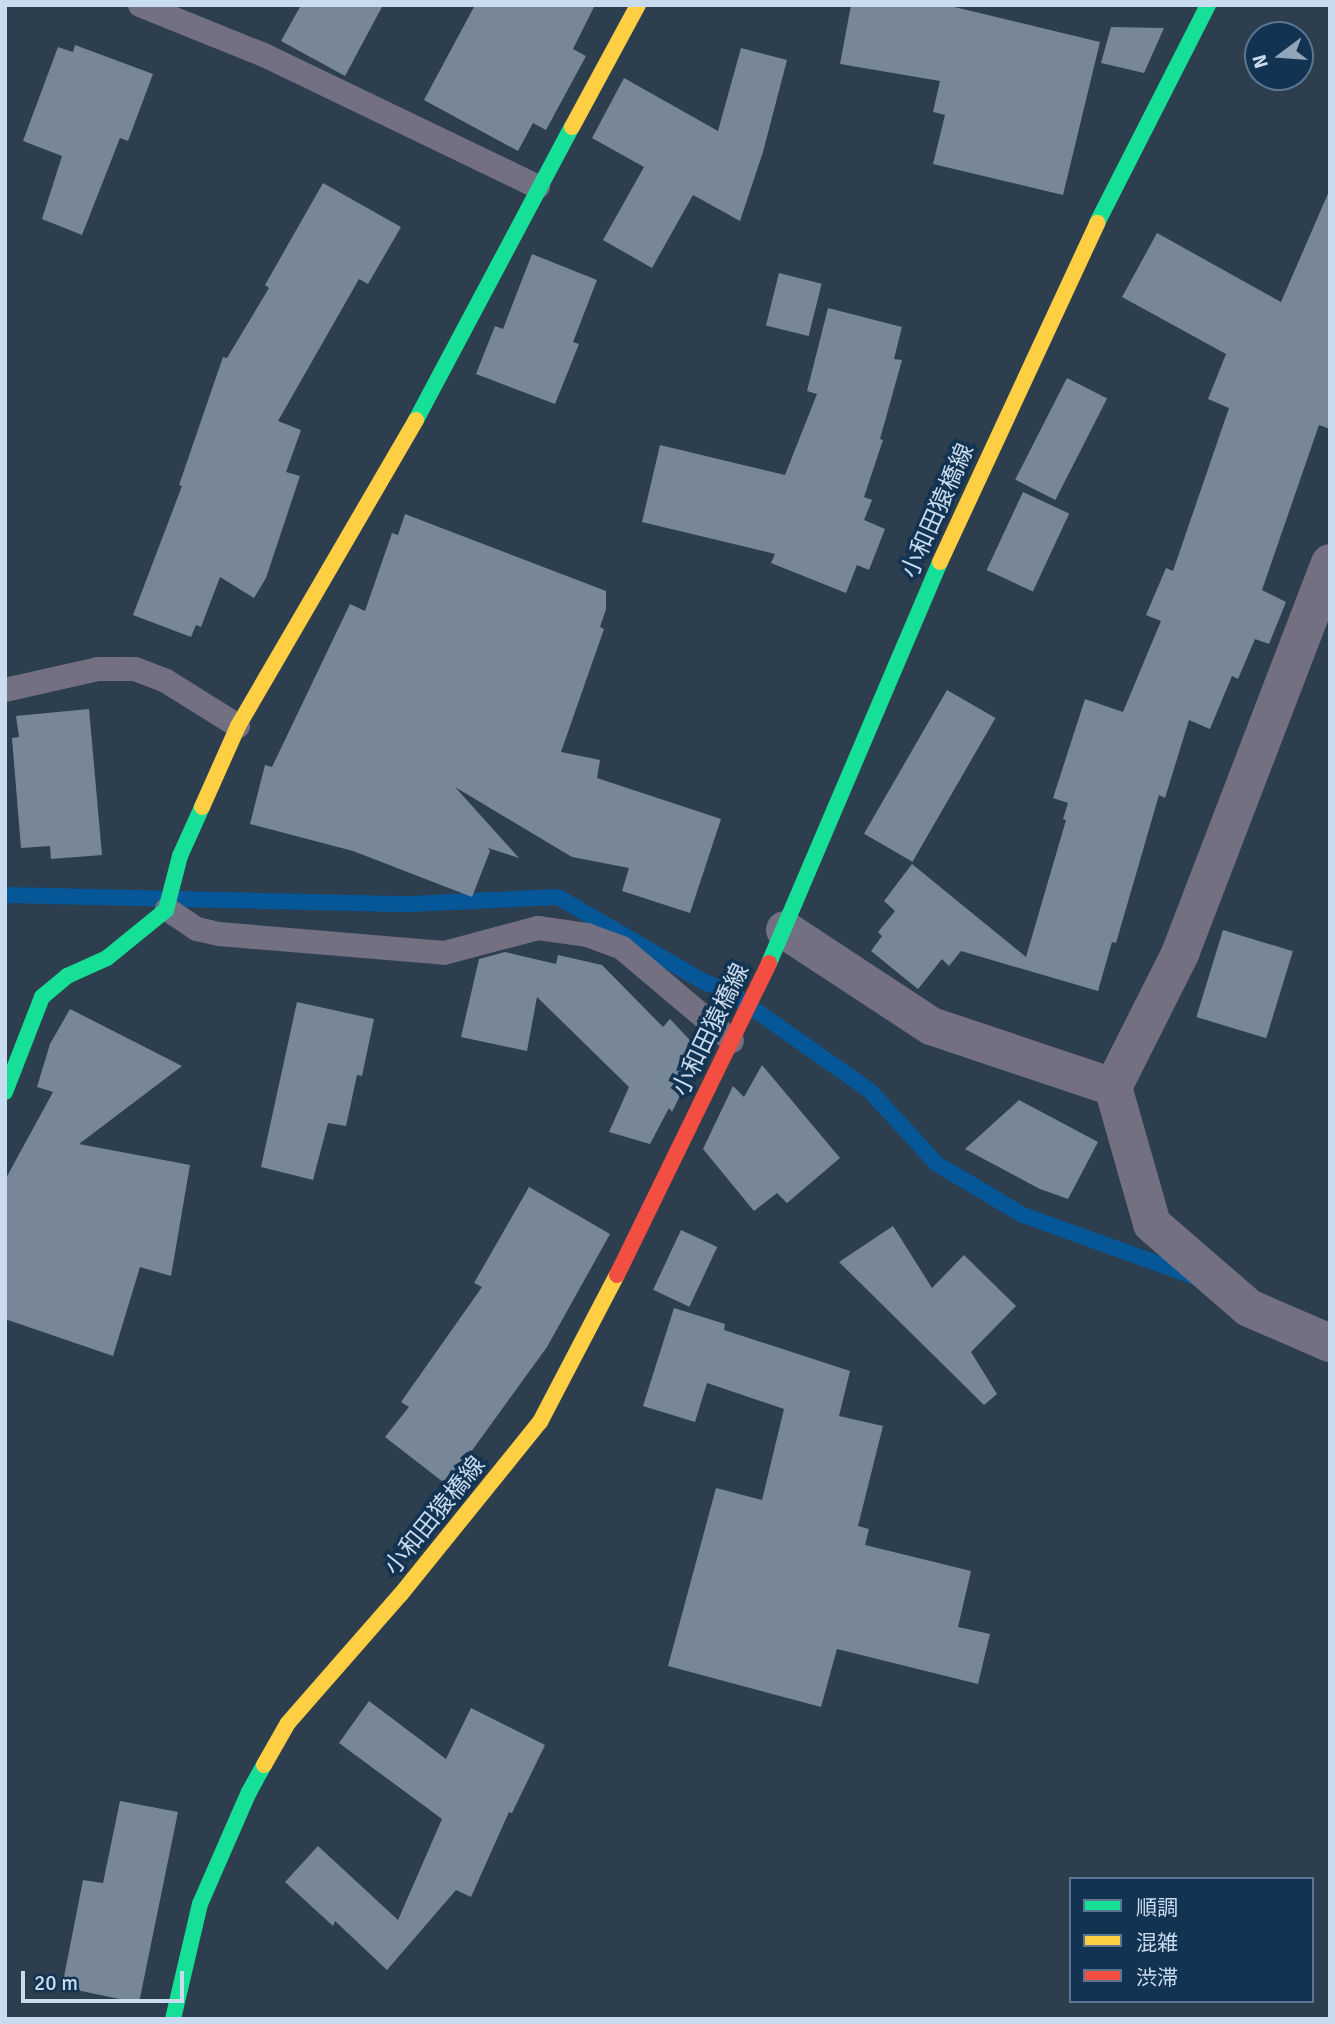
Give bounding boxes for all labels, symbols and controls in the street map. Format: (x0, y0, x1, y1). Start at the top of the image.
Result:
north arrow (1244, 21, 1314, 91)
text: N (1247, 52, 1274, 71)
street label: 小和田猿橋線 (896, 439, 980, 583)
street label: 小和田猿橋線 (666, 959, 756, 1101)
street label: 小和田猿橋線 (378, 1451, 492, 1581)
legend (1069, 1877, 1314, 2003)
text: 順調 (1136, 1895, 1178, 1921)
text: 混雑 (1136, 1930, 1178, 1956)
scale bar (24, 1958, 187, 2002)
text: 渋滞 (1136, 1965, 1178, 1991)
text: 20 m (34, 1970, 78, 1996)

